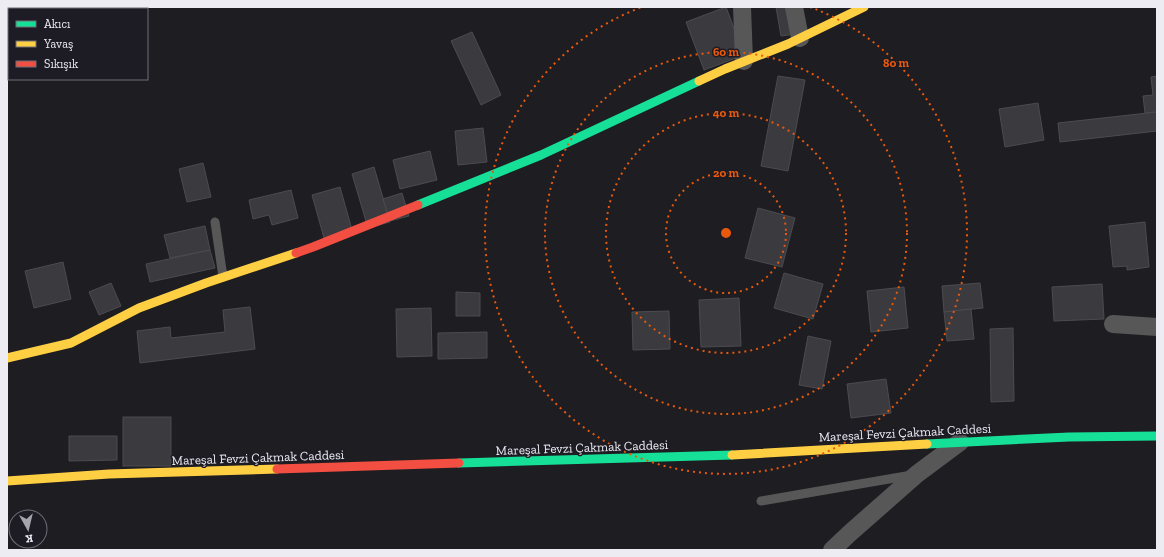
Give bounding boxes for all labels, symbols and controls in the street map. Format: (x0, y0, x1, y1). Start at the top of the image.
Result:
legend (8, 8, 148, 80)
text: Akıcı (44, 17, 71, 31)
text: Yavaş (43, 37, 73, 51)
text: 60 m (713, 45, 740, 59)
text: 80 m (883, 56, 910, 70)
text: Sıkışık (44, 57, 79, 71)
text: 40 m (713, 106, 740, 120)
text: 20 m (713, 166, 740, 180)
centre of rings (719, 226, 733, 240)
street label: Mareşal Fevzi Çakmak Caddesi (818, 420, 992, 445)
street label: Mareşal Fevzi Çakmak Caddesi (495, 437, 669, 458)
street label: Mareşal Fevzi Çakmak Caddesi (171, 447, 345, 468)
north arrow (8, 509, 48, 549)
text: K (24, 531, 34, 545)

